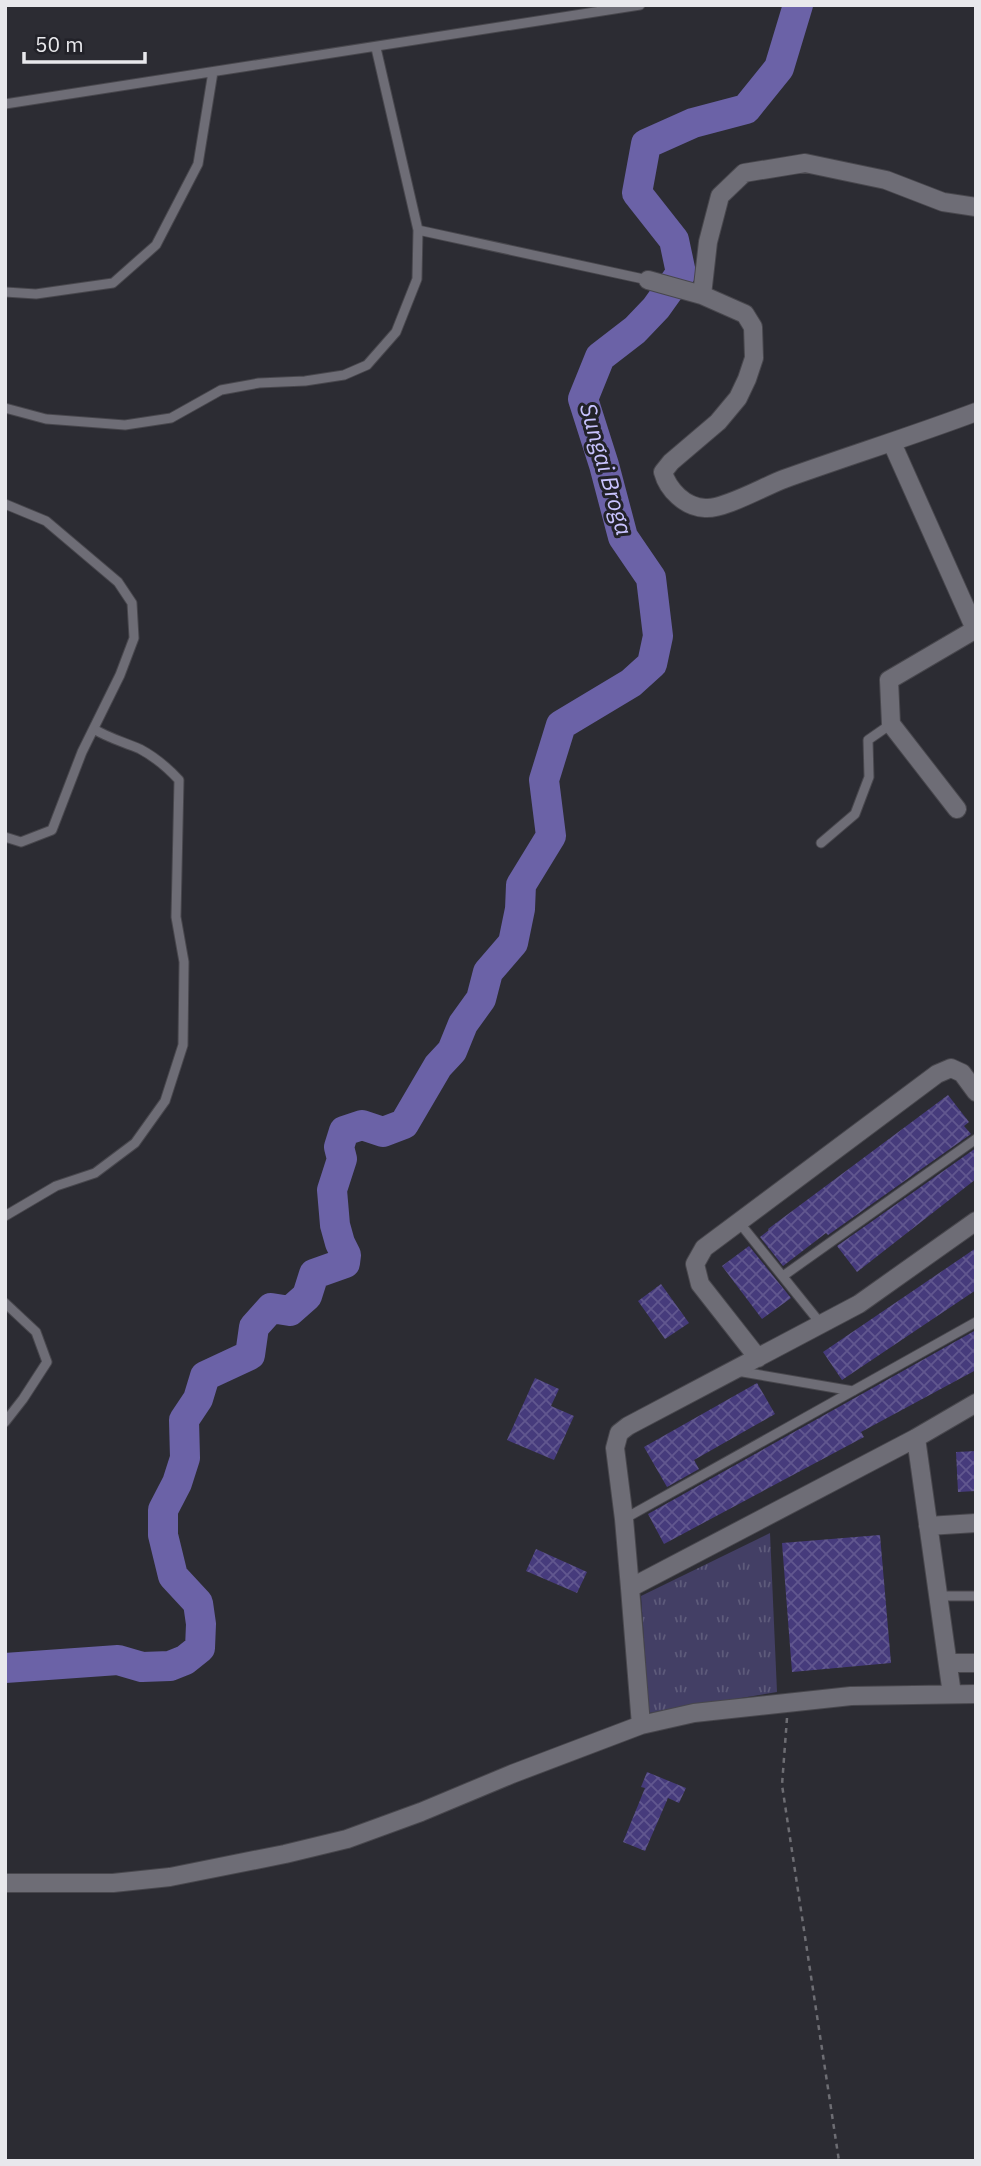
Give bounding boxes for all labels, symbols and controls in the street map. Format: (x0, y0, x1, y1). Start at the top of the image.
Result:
scale bar (24, 21, 145, 65)
text: 50 m (35, 30, 84, 58)
water label: Sungai Broga (574, 399, 640, 539)

